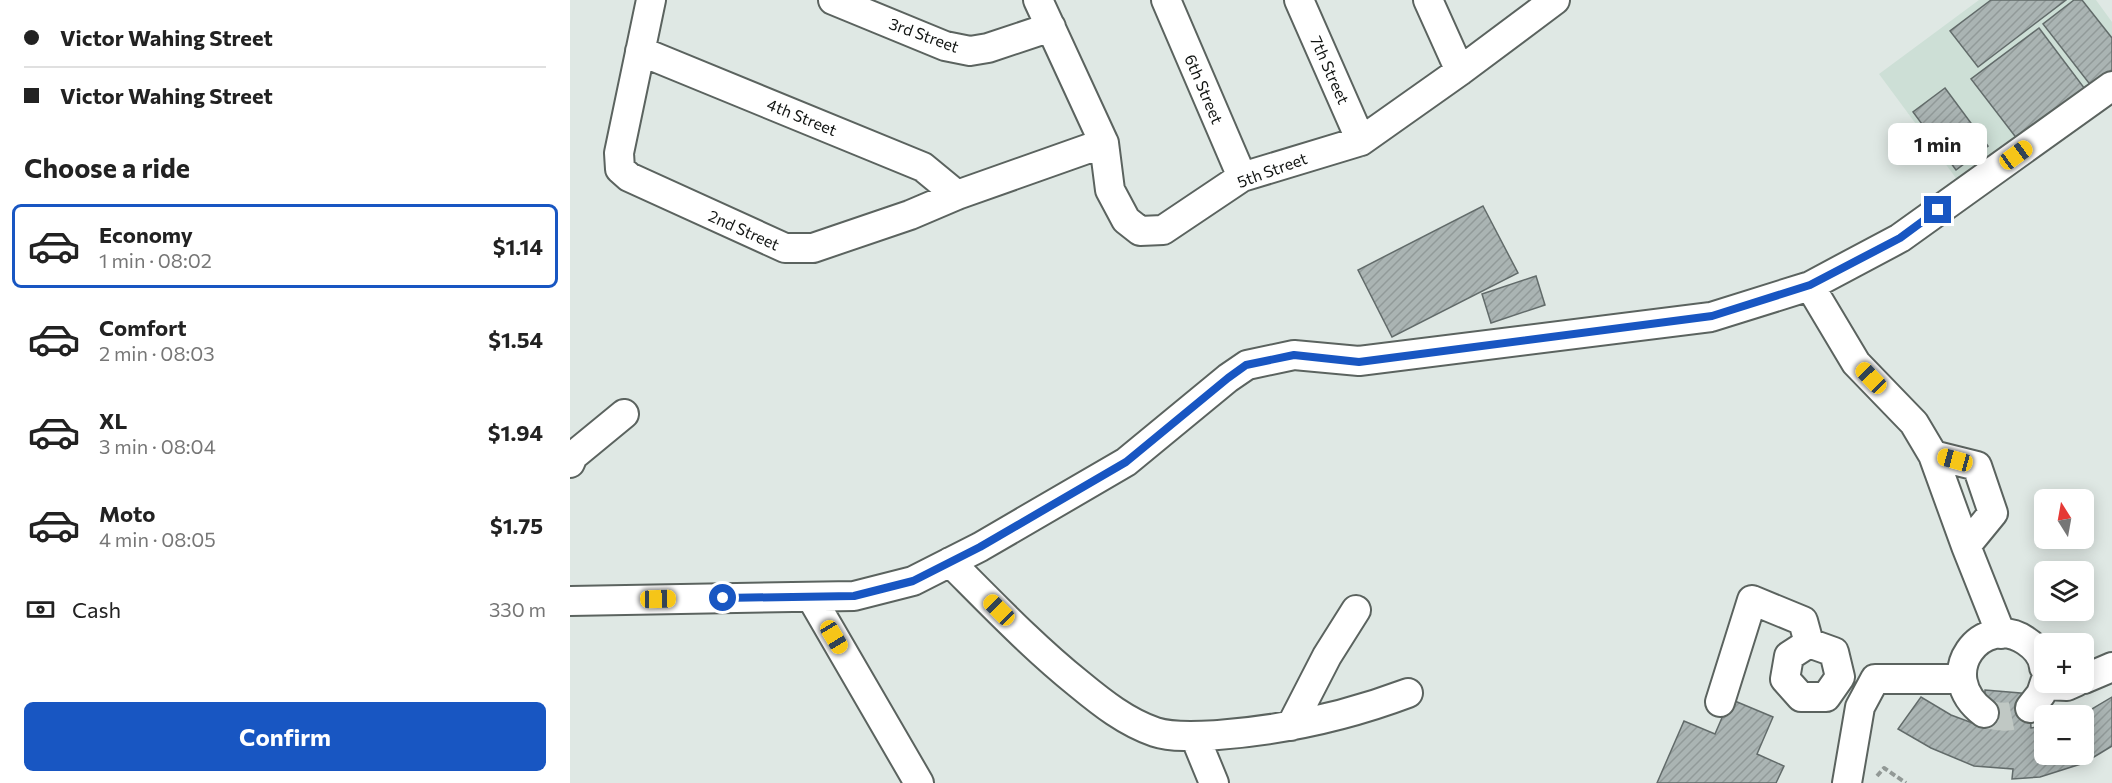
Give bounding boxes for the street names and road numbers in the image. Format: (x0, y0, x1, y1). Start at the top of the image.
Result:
street label: 3rd Street (887, 13, 962, 56)
street label: 7th Street (1307, 33, 1354, 107)
street label: 6th Street (1181, 51, 1228, 127)
street label: 4th Street (764, 94, 840, 139)
street label: 5th Street (1234, 148, 1310, 191)
street label: 2nd Street (706, 205, 783, 254)

